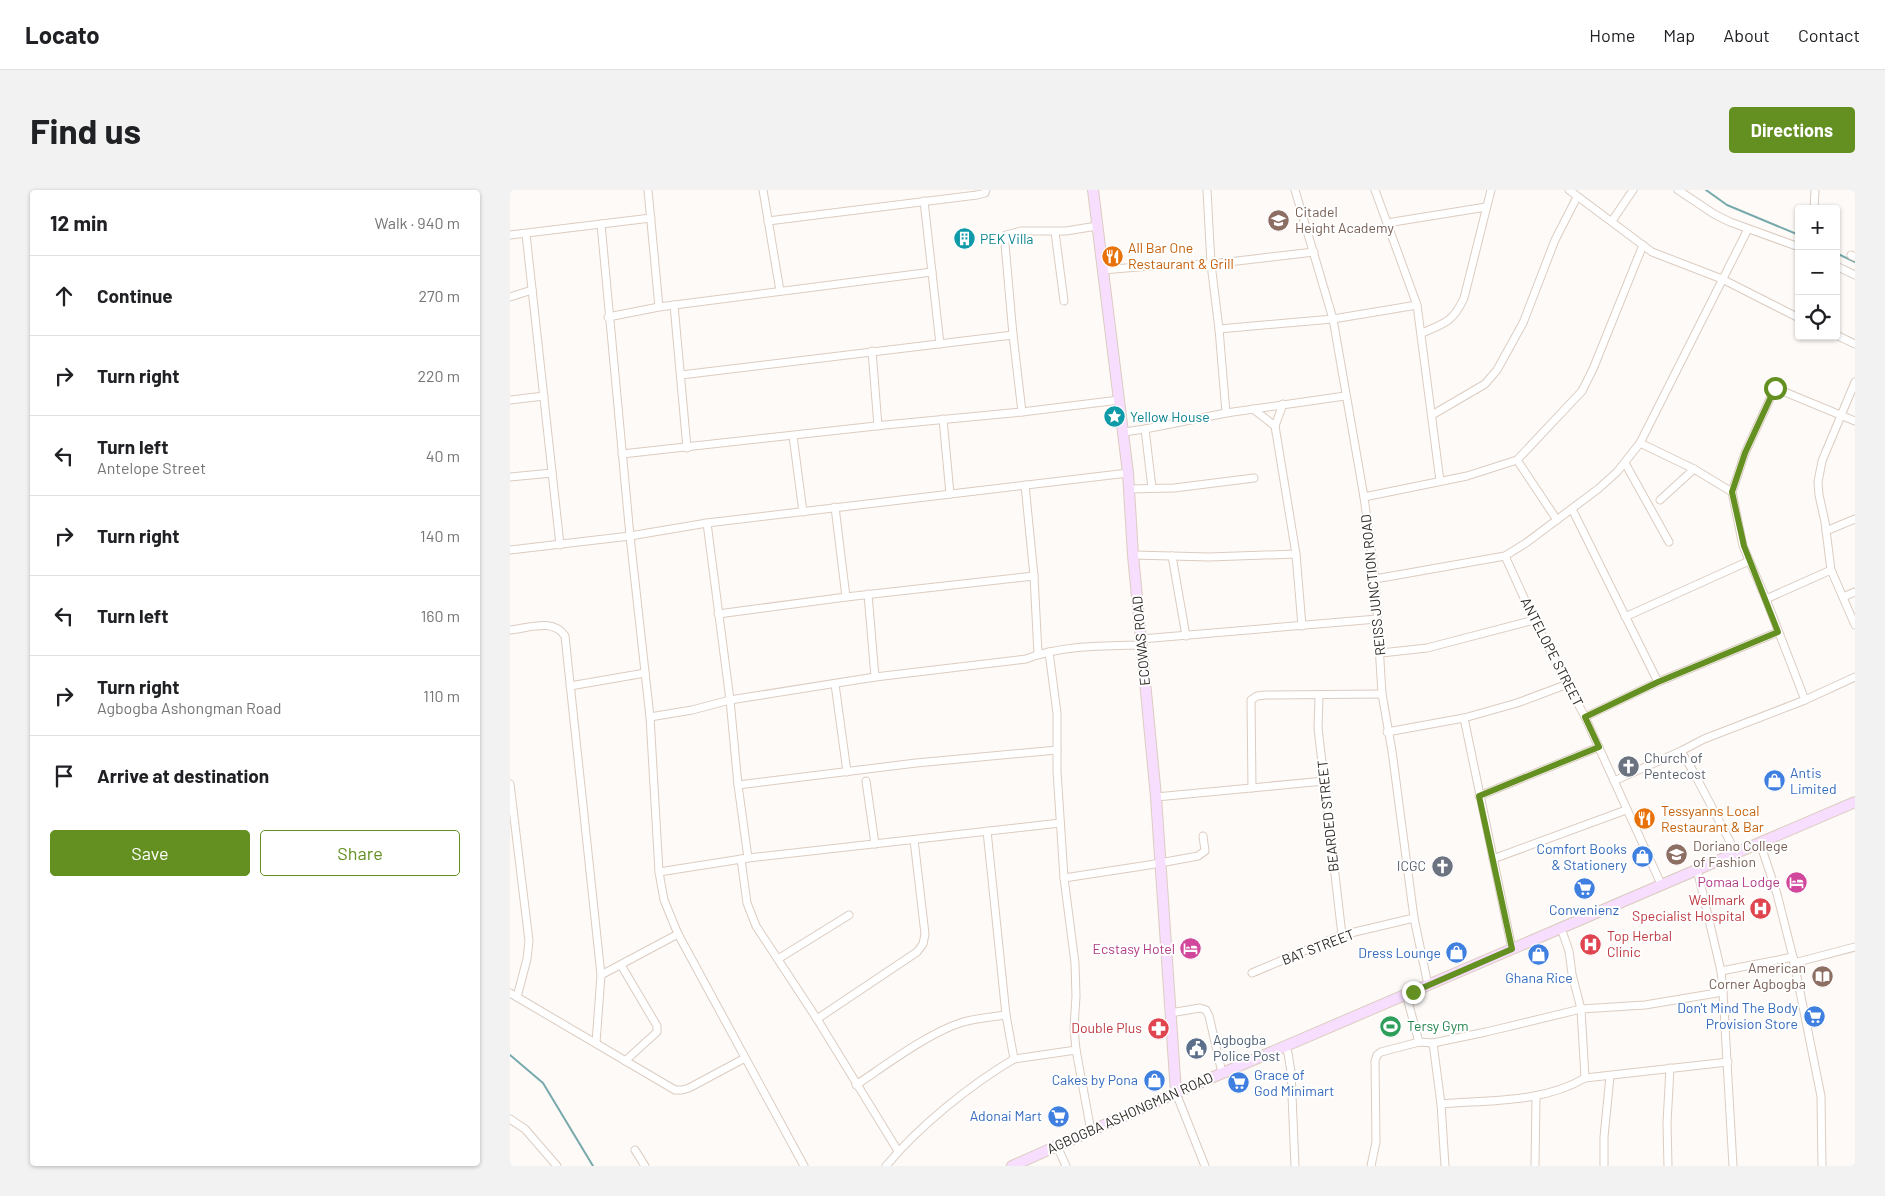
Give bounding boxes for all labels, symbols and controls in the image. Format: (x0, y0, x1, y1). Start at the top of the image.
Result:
text: Locato (25, 20, 100, 49)
text: Home (1589, 24, 1635, 46)
text: Map (1663, 24, 1695, 46)
text: About (1723, 24, 1770, 46)
text: Contact (1798, 24, 1860, 46)
button: Directions (1729, 107, 1855, 153)
text: Find us (30, 109, 141, 151)
place label: Citadel Height Academy (1295, 203, 1394, 236)
map controls (1795, 205, 1840, 340)
button: + (1795, 205, 1840, 250)
school or university icon: Citadel Height Academy (1267, 208, 1291, 232)
text: 12 min (50, 210, 108, 235)
text: Walk · 940 m (374, 213, 460, 232)
building icon: PEK Villa (952, 227, 976, 251)
place label: PEK Villa (980, 230, 1034, 247)
place label: All Bar One Restaurant & Grill (1128, 239, 1234, 272)
restaurant icon: All Bar One Restaurant & Grill (1100, 244, 1124, 268)
button: − (1795, 250, 1840, 295)
icon: ahead (50, 282, 78, 310)
text: Continue (97, 284, 173, 307)
text: 270 m (418, 286, 460, 305)
button: locate (1795, 295, 1840, 340)
icon: right (50, 362, 78, 390)
text: Turn right (97, 364, 179, 387)
text: 220 m (417, 366, 460, 385)
route start (1764, 377, 1787, 400)
place icon: Yellow House (1102, 405, 1126, 429)
place label: Yellow House (1130, 408, 1210, 425)
text: Turn left (97, 435, 168, 458)
icon: left (50, 442, 78, 470)
text: 40 m (426, 446, 460, 465)
text: Antelope Street (97, 458, 206, 477)
street label: REISS JUNCTION ROAD (1357, 514, 1388, 656)
icon: right (50, 522, 78, 550)
text: Turn right (97, 524, 179, 547)
text: 140 m (420, 526, 460, 545)
street label: ANTELOPE STREET (1518, 594, 1587, 709)
street label: ECOWAS ROAD (1128, 595, 1153, 687)
icon: left (50, 602, 78, 630)
text: Turn left (97, 604, 168, 627)
text: 160 m (421, 606, 460, 625)
text: Turn right (97, 675, 179, 698)
icon: right (50, 682, 78, 710)
text: 110 m (423, 686, 460, 705)
text: Agbogba Ashongman Road (97, 698, 281, 717)
place label: Church of Pentecost (1644, 749, 1706, 782)
church icon: Church of Pentecost (1616, 754, 1640, 778)
street label: BEARDED STREET (1313, 759, 1342, 873)
icon: arrive (50, 762, 78, 790)
text: Arrive at destination (97, 764, 269, 787)
place label: Antis Limited (1790, 764, 1837, 797)
shop icon: Antis Limited (1762, 769, 1786, 793)
place label: Tessyanns Local Restaurant & Bar (1661, 802, 1764, 835)
restaurant icon: Tessyanns Local Restaurant & Bar (1633, 807, 1657, 831)
button: Save (50, 830, 250, 876)
button: Share (260, 830, 460, 876)
place label: Doriano College of Fashion (1693, 837, 1788, 870)
place label: Comfort Books & Stationery (1536, 840, 1628, 873)
school or university icon: Doriano College of Fashion (1665, 842, 1689, 866)
shop icon: Comfort Books & Stationery (1631, 845, 1655, 869)
church icon: ICGC (1430, 854, 1454, 878)
place label: ICGC (1397, 857, 1426, 874)
hotel icon: Pomaa Lodge (1784, 870, 1808, 894)
place label: Pomaa Lodge (1697, 873, 1780, 890)
supermarket icon: Convenienz (1572, 876, 1596, 900)
place label: Wellmark Specialist Hospital (1632, 891, 1745, 924)
hospital icon: Wellmark Specialist Hospital (1749, 896, 1773, 920)
place label: Convenienz (1549, 901, 1619, 918)
street label: BAT STREET (1279, 925, 1356, 968)
place label: Top Herbal Clinic (1607, 927, 1672, 960)
hospital icon: Top Herbal Clinic (1579, 932, 1603, 956)
hotel icon: Ecstasy Hotel (1179, 937, 1203, 961)
place label: Ecstasy Hotel (1092, 940, 1175, 957)
shop icon: Dress Lounge (1445, 941, 1469, 965)
shop icon: Ghana Rice (1527, 943, 1551, 967)
place label: Dress Lounge (1358, 944, 1441, 961)
place label: American Corner Agbogba (1709, 959, 1806, 992)
library icon: American Corner Agbogba (1810, 964, 1834, 988)
place label: Ghana Rice (1505, 969, 1573, 986)
route end (1402, 981, 1425, 1004)
place label: Don't Mind The Body Provision Store (1677, 999, 1799, 1032)
supermarket icon: Don't Mind The Body Provision Store (1802, 1004, 1826, 1028)
sports icon: Tersy Gym (1379, 1014, 1403, 1038)
pharmacy icon: Double Plus (1146, 1016, 1170, 1040)
place label: Tersy Gym (1407, 1017, 1469, 1034)
place label: Double Plus (1071, 1019, 1142, 1036)
place label: Agbogba Police Post (1213, 1031, 1280, 1064)
public building icon: Agbogba Police Post (1185, 1036, 1209, 1060)
place label: Grace of God Minimart (1254, 1066, 1334, 1099)
street label: AGBOGBA ASHONGMAN ROAD (1044, 1068, 1215, 1157)
shop icon: Cakes by Pona (1142, 1068, 1166, 1092)
place label: Cakes by Pona (1052, 1071, 1138, 1088)
supermarket icon: Grace of God Minimart (1226, 1071, 1250, 1095)
supermarket icon: Adonai Mart (1046, 1104, 1070, 1128)
place label: Adonai Mart (970, 1107, 1042, 1124)

